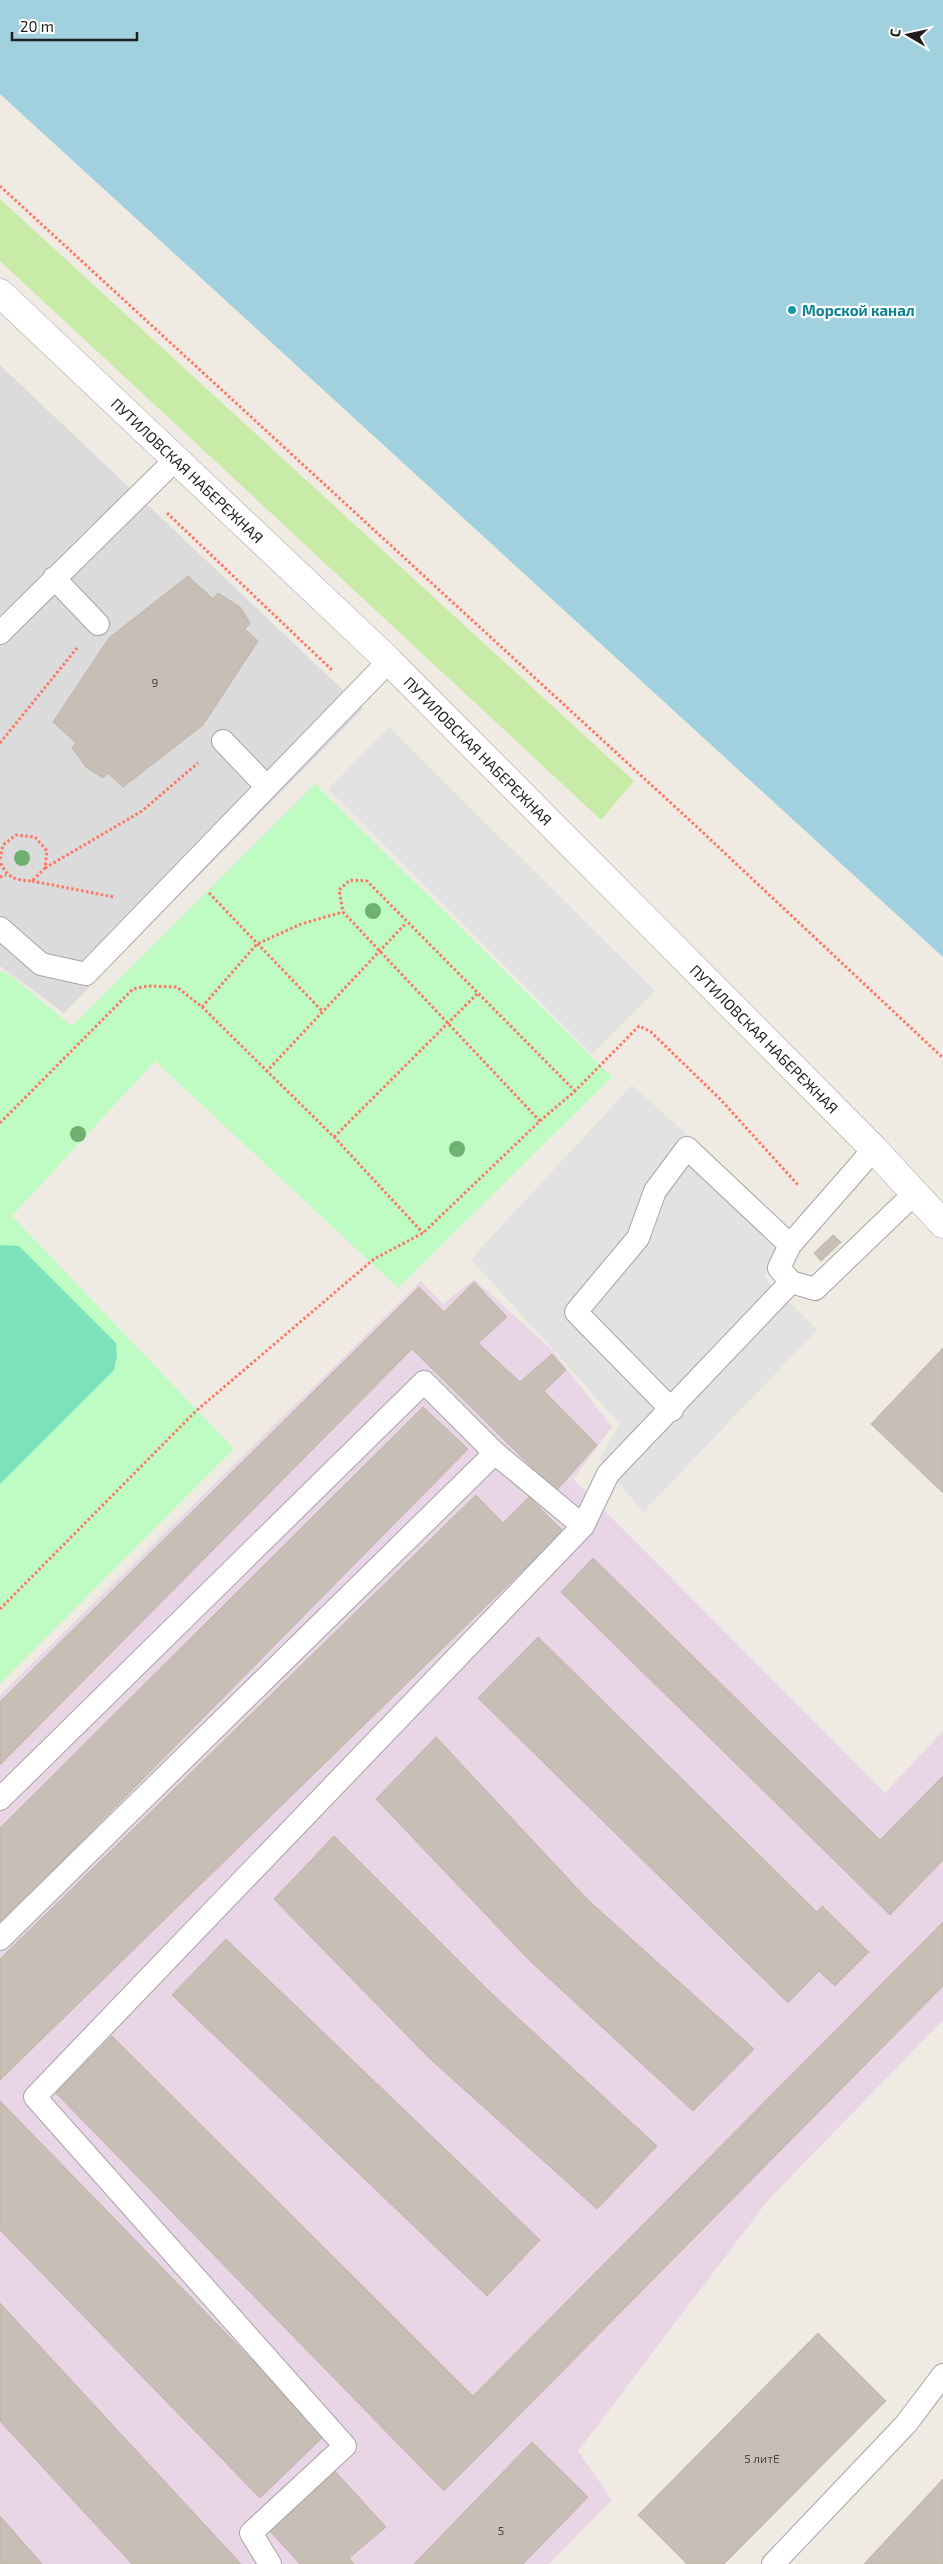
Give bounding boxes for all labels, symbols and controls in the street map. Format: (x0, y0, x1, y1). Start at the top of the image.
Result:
scale bar (12, 10, 138, 42)
north arrow (883, 10, 933, 60)
text: 20 m (20, 17, 54, 35)
text: С (886, 27, 904, 38)
place label: Морской канал (802, 301, 915, 319)
marker: Морской канал (786, 304, 798, 316)
street label: ПУТИЛОВСКАЯ НАБЕРЕЖНАЯ (108, 394, 267, 546)
street label: ПУТИЛОВСКАЯ НАБЕРЕЖНАЯ (400, 673, 556, 829)
house number: 9 (152, 675, 159, 689)
street label: ПУТИЛОВСКАЯ НАБЕРЕЖНАЯ (687, 961, 842, 1117)
house number: 5 литЕ (744, 2451, 780, 2465)
house number: 5 (498, 2523, 504, 2537)

